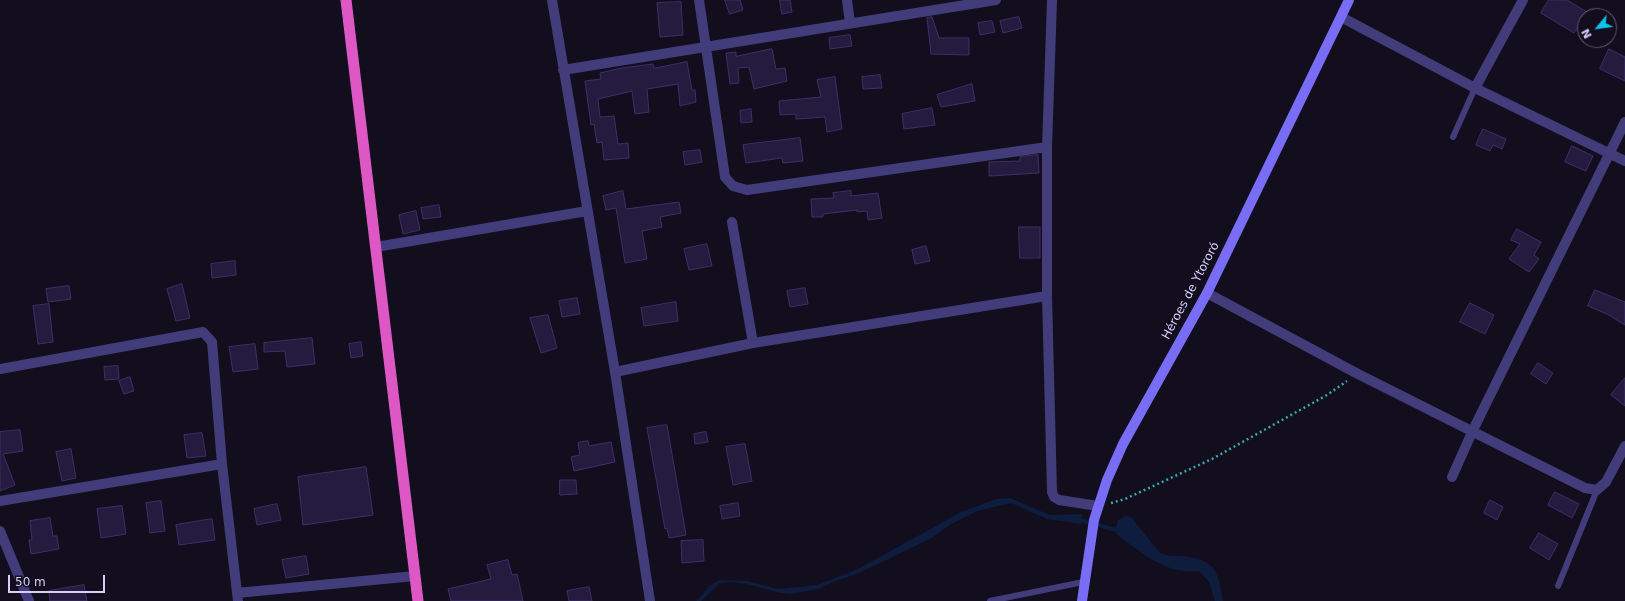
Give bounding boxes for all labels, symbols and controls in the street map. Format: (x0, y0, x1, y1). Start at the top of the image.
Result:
north arrow (1577, 8, 1617, 48)
text: N (1579, 26, 1595, 41)
street label: Héroes de Ytororó (1159, 240, 1223, 342)
scale bar (10, 567, 107, 593)
text: 50 m (15, 575, 46, 589)

